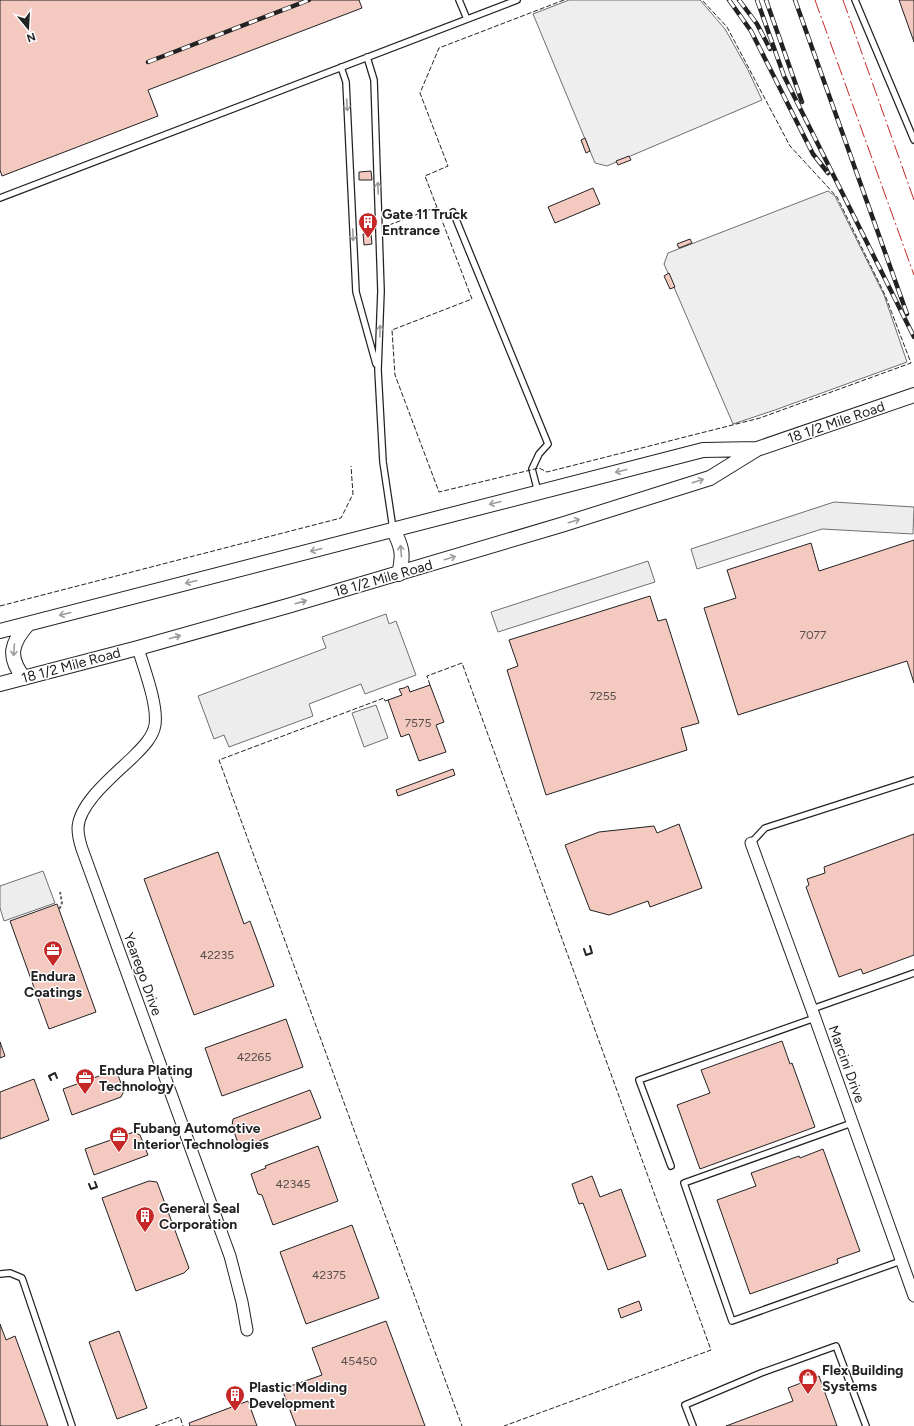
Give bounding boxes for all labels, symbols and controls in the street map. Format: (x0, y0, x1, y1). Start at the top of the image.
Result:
north arrow (8, 8, 48, 48)
text: N (25, 30, 37, 45)
one-way arrow (343, 98, 351, 111)
one-way arrow (374, 182, 382, 195)
place label: Gate 11 Truck Entrance (382, 206, 468, 239)
building icon: Gate 11 Truck Entrance (357, 211, 379, 239)
one-way arrow (350, 228, 357, 241)
one-way arrow (376, 325, 383, 338)
street label: 18 1/2 Mile Road (785, 398, 887, 447)
one-way arrow (615, 468, 628, 475)
one-way arrow (692, 477, 704, 485)
one-way arrow (489, 500, 502, 508)
one-way arrow (567, 517, 580, 524)
one-way arrow (398, 545, 405, 558)
one-way arrow (310, 546, 323, 554)
one-way arrow (443, 554, 456, 561)
street label: 18 1/2 Mile Road (332, 556, 434, 601)
one-way arrow (184, 579, 197, 586)
one-way arrow (294, 598, 307, 605)
one-way arrow (58, 611, 71, 619)
house number: 7077 (799, 628, 827, 642)
one-way arrow (169, 633, 182, 641)
one-way arrow (10, 643, 17, 656)
street label: 18 1/2 Mile Road (20, 644, 123, 687)
house number: 7255 (590, 689, 617, 703)
house number: 7575 (405, 716, 431, 730)
street label: Yearego Drive (120, 930, 166, 1018)
office icon: Endura Coatings (42, 939, 64, 967)
house number: 42235 (200, 948, 234, 962)
place label: Endura Coatings (24, 968, 82, 1001)
street label: Marcini Drive (825, 1023, 869, 1106)
house number: 42265 (237, 1050, 271, 1064)
place label: Endura Plating Technology (99, 1062, 193, 1095)
office icon: Endura Plating Technology (74, 1067, 96, 1095)
place label: Fubang Automotive Interior Technologies (133, 1120, 269, 1153)
office icon: Fubang Automotive Interior Technologies (108, 1125, 130, 1153)
house number: 42345 (275, 1177, 311, 1191)
place label: General Seal Corporation (159, 1200, 240, 1233)
building icon: General Seal Corporation (134, 1205, 156, 1233)
house number: 42375 (312, 1268, 346, 1282)
house number: 45450 (341, 1354, 378, 1368)
place label: Flex Building Systems (822, 1362, 904, 1395)
shop icon: Flex Building Systems (797, 1367, 819, 1395)
place label: Plastic Molding Development (249, 1379, 347, 1412)
building icon: Plastic Molding Development (224, 1384, 246, 1412)

